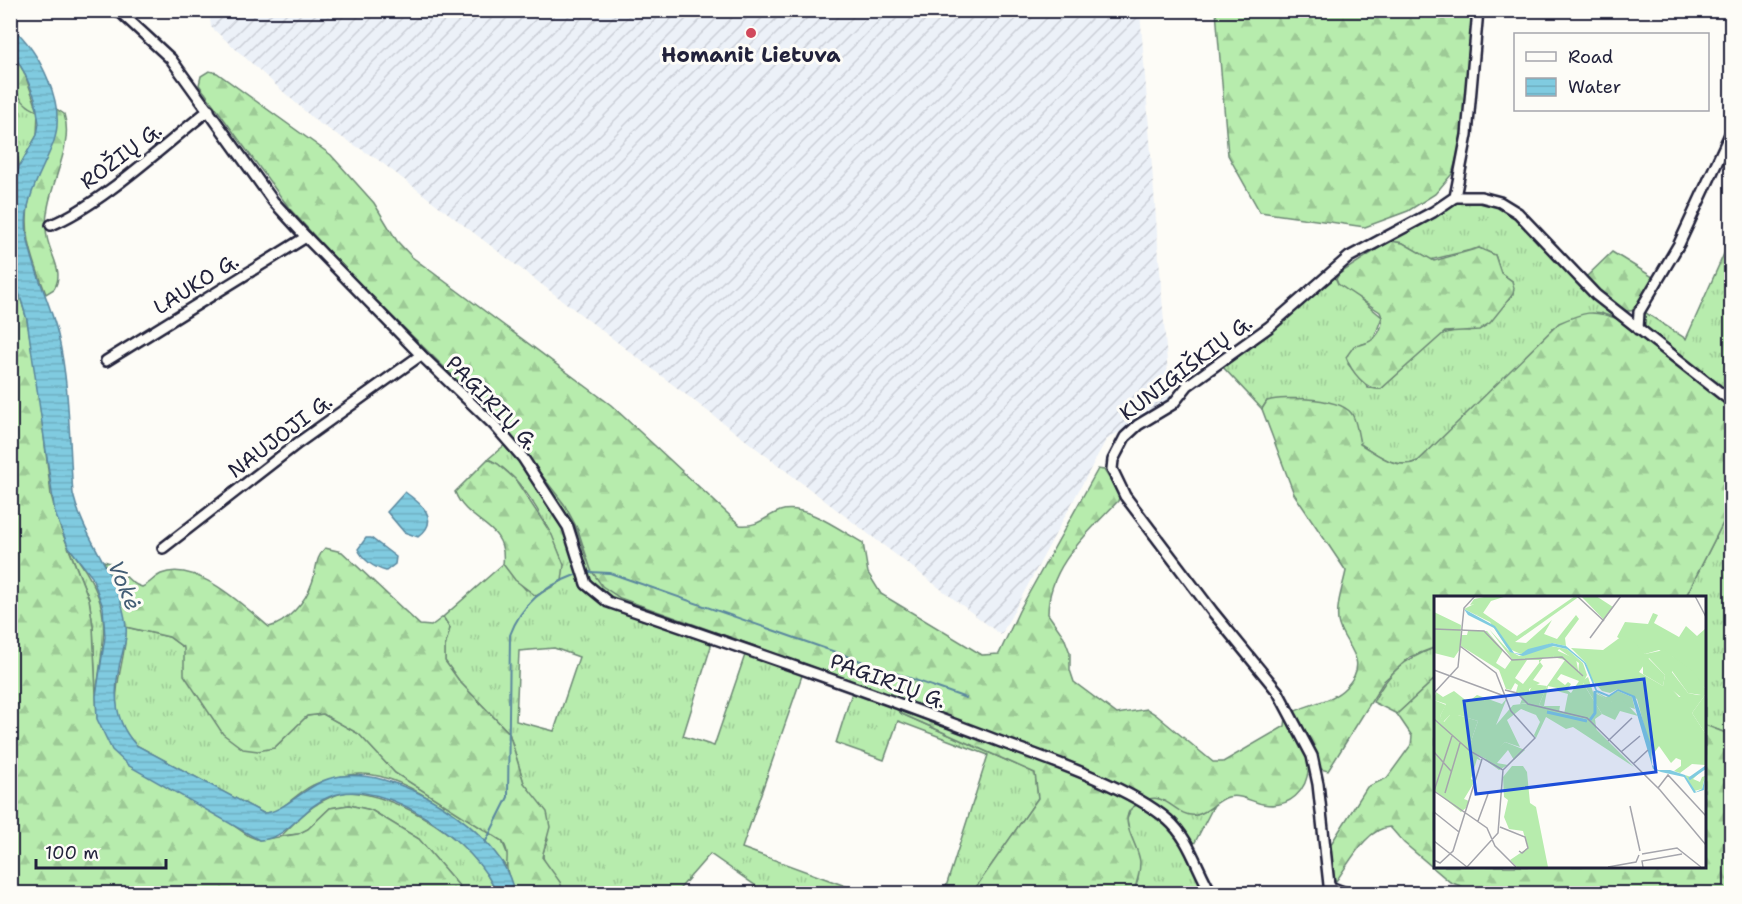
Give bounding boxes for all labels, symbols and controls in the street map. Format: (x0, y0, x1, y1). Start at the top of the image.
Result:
marker: Homanit Lietuva (744, 26, 758, 40)
legend (1514, 33, 1709, 111)
place label: Homanit Lietuva (661, 41, 841, 69)
text: Road (1568, 45, 1613, 69)
text: Water (1568, 75, 1621, 99)
street label: ROŽIŲ G. (74, 115, 168, 196)
street label: LAUKO G. (148, 247, 244, 321)
street label: KUNIGIŠKIŲ G. (1113, 308, 1258, 427)
street label: PAGIRIŲ G. (440, 349, 544, 457)
street label: NAUJOJI G. (222, 387, 338, 485)
water label: Vokė (101, 556, 148, 615)
inset map (1434, 596, 1706, 868)
street label: PAGIRIŲ G. (826, 647, 950, 715)
scale bar (36, 832, 166, 870)
text: 100 m (45, 841, 99, 865)

